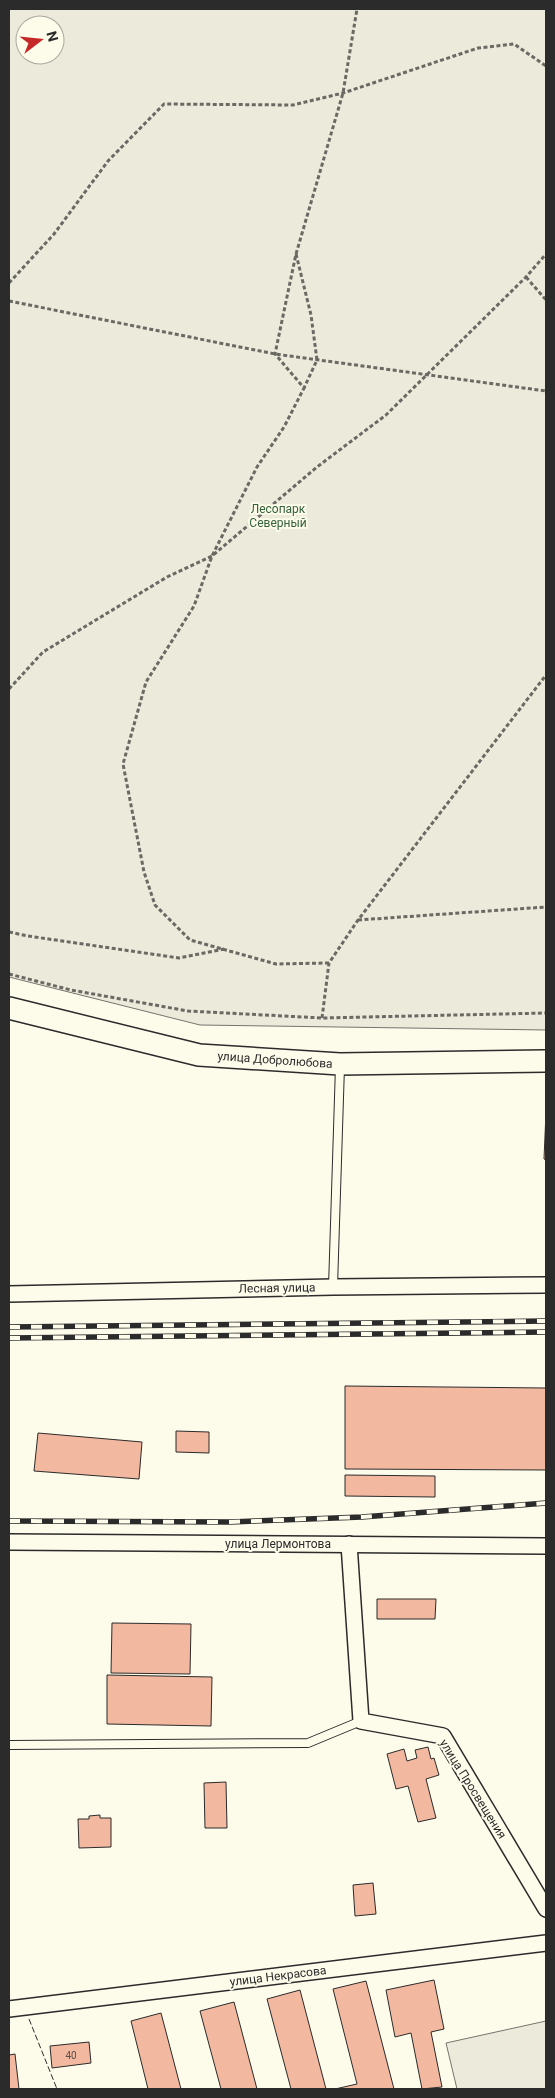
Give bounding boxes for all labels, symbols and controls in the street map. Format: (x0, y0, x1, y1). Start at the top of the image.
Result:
north arrow (15, 15, 65, 65)
text: N (43, 29, 62, 43)
park label: Лесопарк Северный (249, 502, 307, 530)
street label: улица Добролюбова (217, 1049, 333, 1071)
street label: Лесная улица (238, 1280, 316, 1296)
street label: улица Лермонтова (225, 1537, 331, 1551)
street label: улица Просвещения (437, 1737, 509, 1841)
street label: улица Некрасова (229, 1963, 327, 1989)
house number: 40 (65, 2050, 77, 2061)

